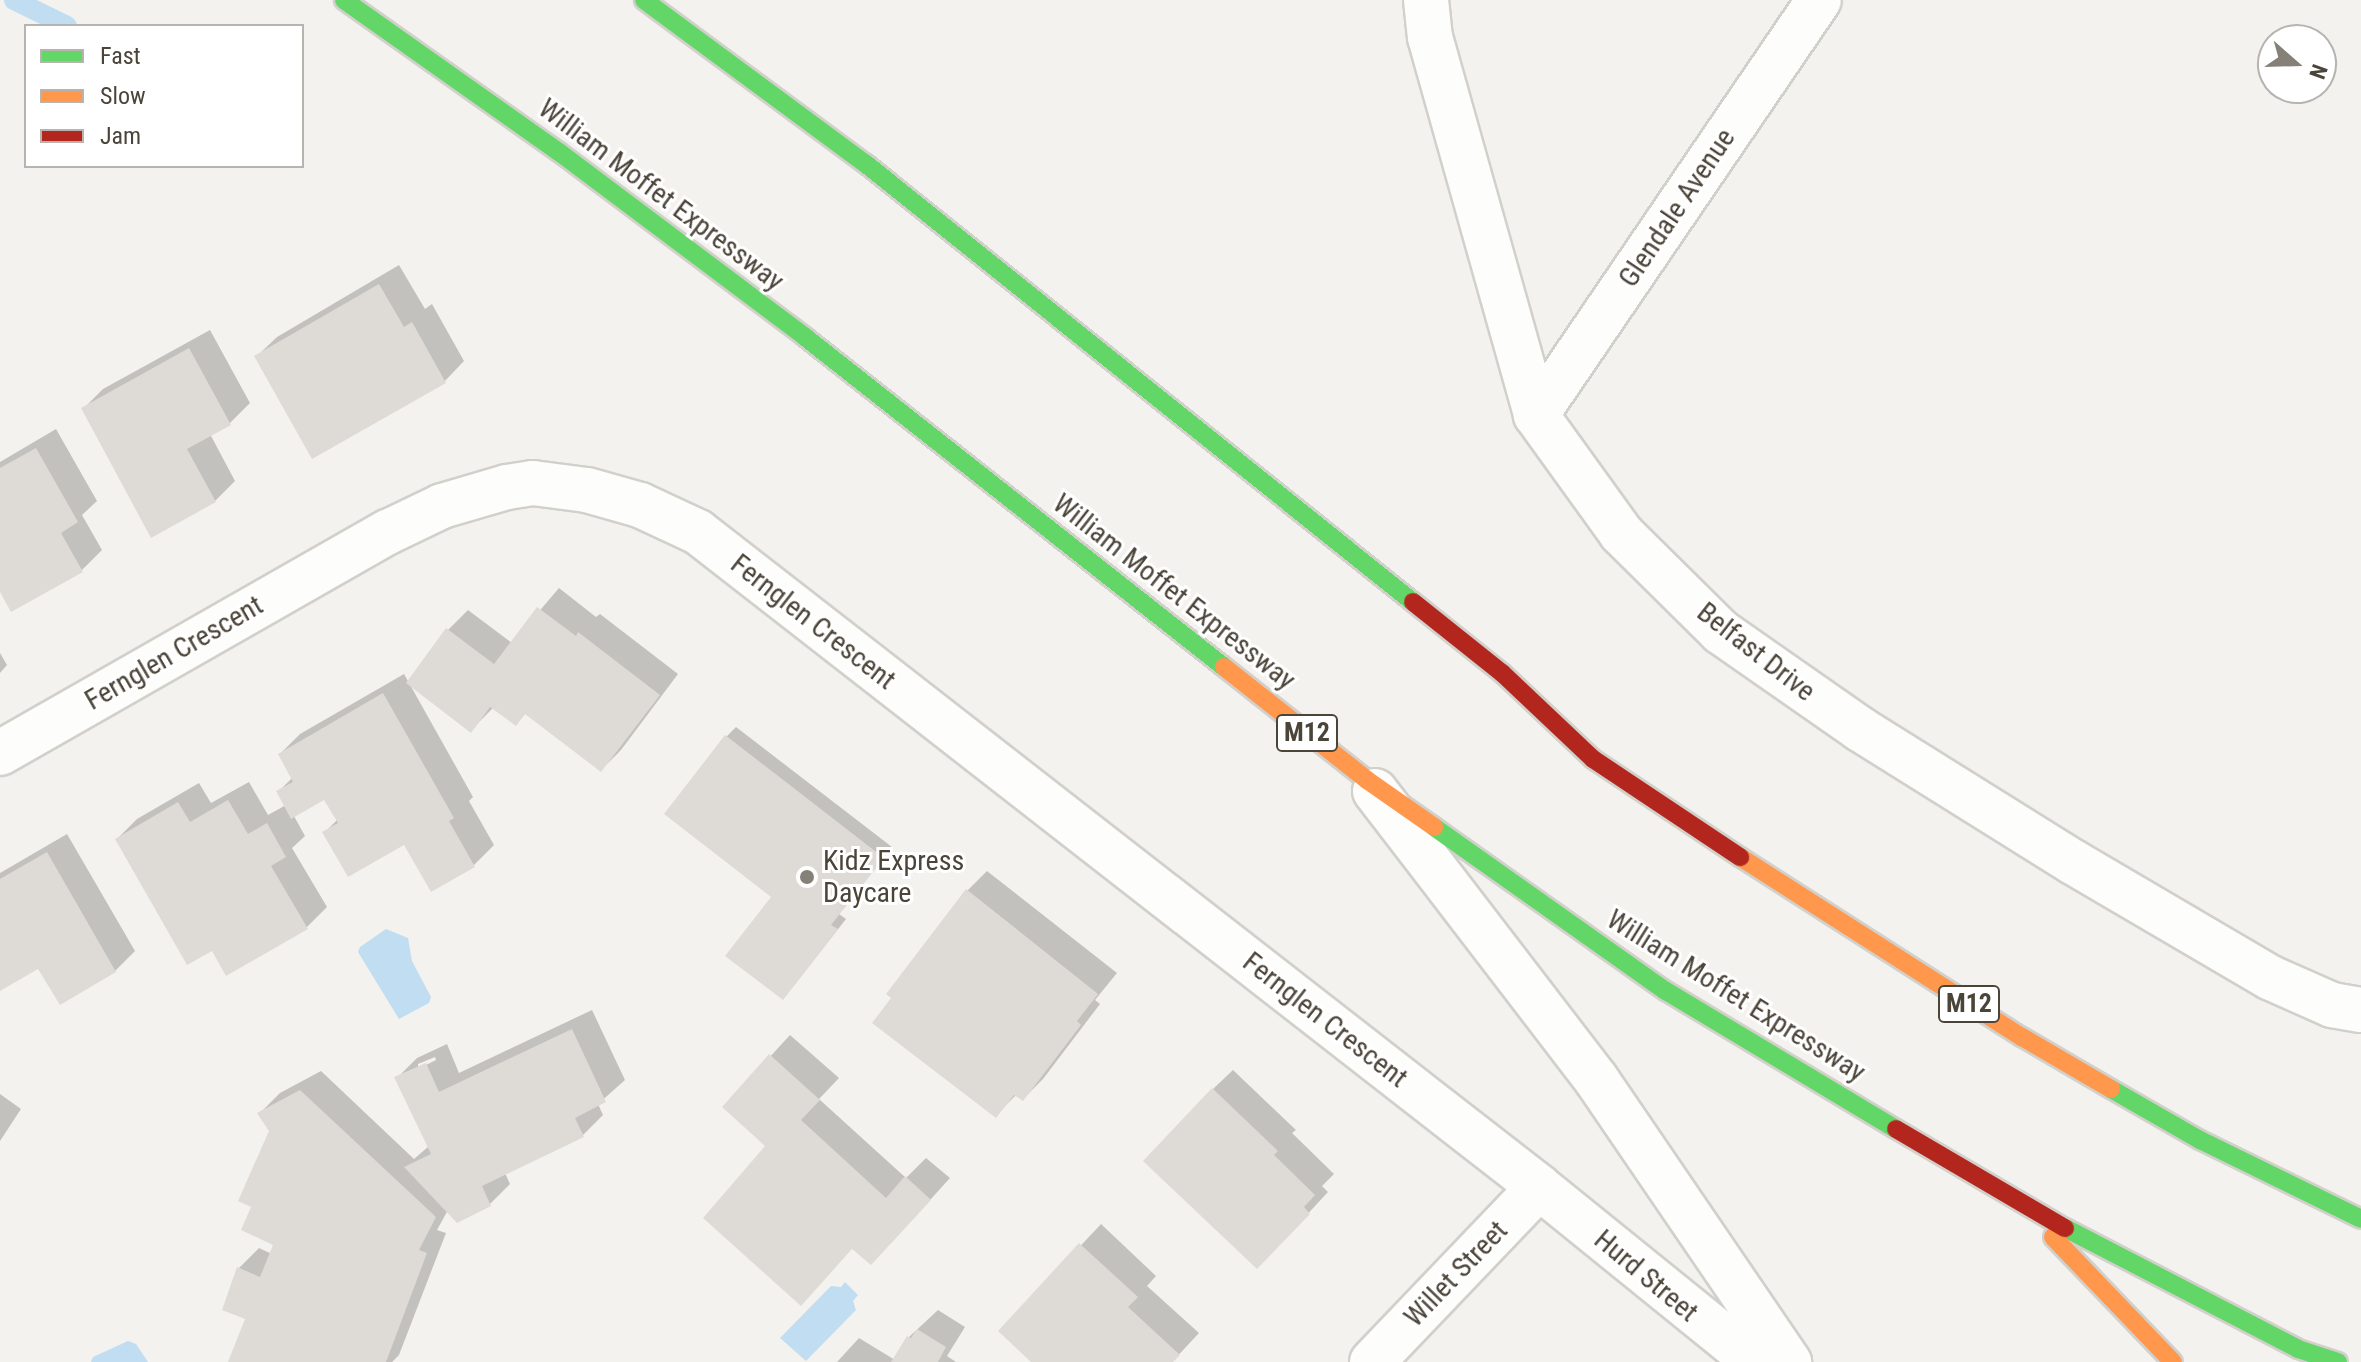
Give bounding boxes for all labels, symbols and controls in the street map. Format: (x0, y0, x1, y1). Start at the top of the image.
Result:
legend (24, 24, 304, 168)
north arrow (2257, 24, 2337, 104)
text: Fast (100, 42, 141, 70)
text: N (2304, 61, 2332, 82)
text: Slow (100, 82, 146, 110)
street label: William Moffet Expressway (532, 92, 790, 298)
text: Jam (100, 122, 141, 150)
street label: Glendale Avenue (1612, 123, 1742, 293)
street label: William Moffet Expressway (1046, 487, 1302, 697)
street label: Fernglen Crescent (724, 547, 902, 697)
street label: Fernglen Crescent (79, 589, 269, 717)
street label: Belfast Drive (1690, 596, 1822, 708)
road number: M12 (1275, 711, 1339, 755)
place label: Kidz Express Daycare (823, 844, 964, 910)
marker: Kidz Express Daycare (798, 868, 816, 886)
street label: William Moffet Expressway (1601, 903, 1871, 1089)
street label: Fernglen Crescent (1236, 945, 1414, 1095)
road number: M12 (1937, 982, 2001, 1026)
street label: Willet Street (1397, 1214, 1515, 1334)
street label: Hurd Street (1587, 1223, 1705, 1329)

